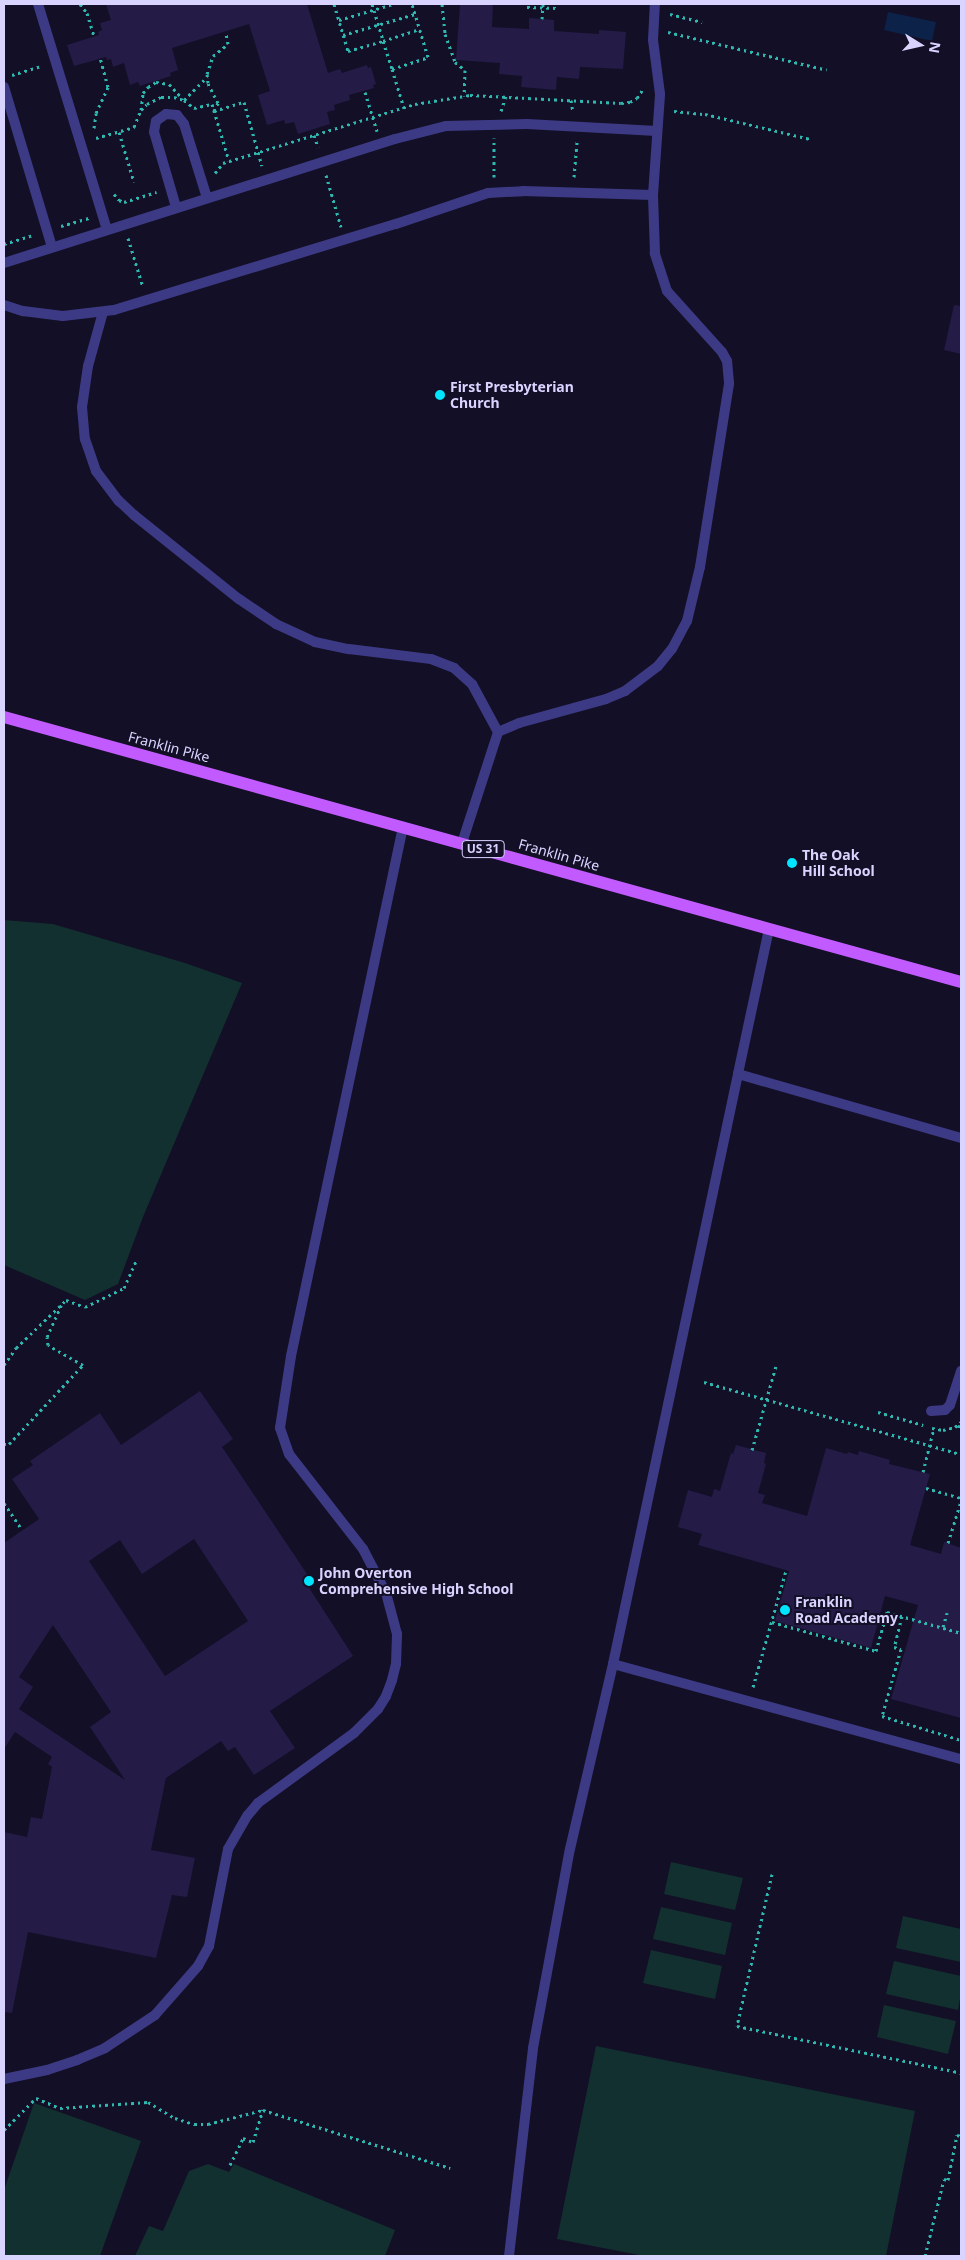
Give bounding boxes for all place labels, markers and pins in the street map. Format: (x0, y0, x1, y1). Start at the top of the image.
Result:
place label: First Presbyterian Church (450, 379, 574, 412)
marker: First Presbyterian Church (434, 389, 446, 401)
place label: The Oak Hill School (802, 847, 875, 880)
marker: The Oak Hill School (786, 857, 798, 869)
place label: John Overton Comprehensive High School (319, 1565, 514, 1598)
marker: John Overton Comprehensive High School (303, 1575, 315, 1587)
place label: Franklin Road Academy (795, 1594, 898, 1626)
marker: Franklin Road Academy (779, 1604, 791, 1616)

